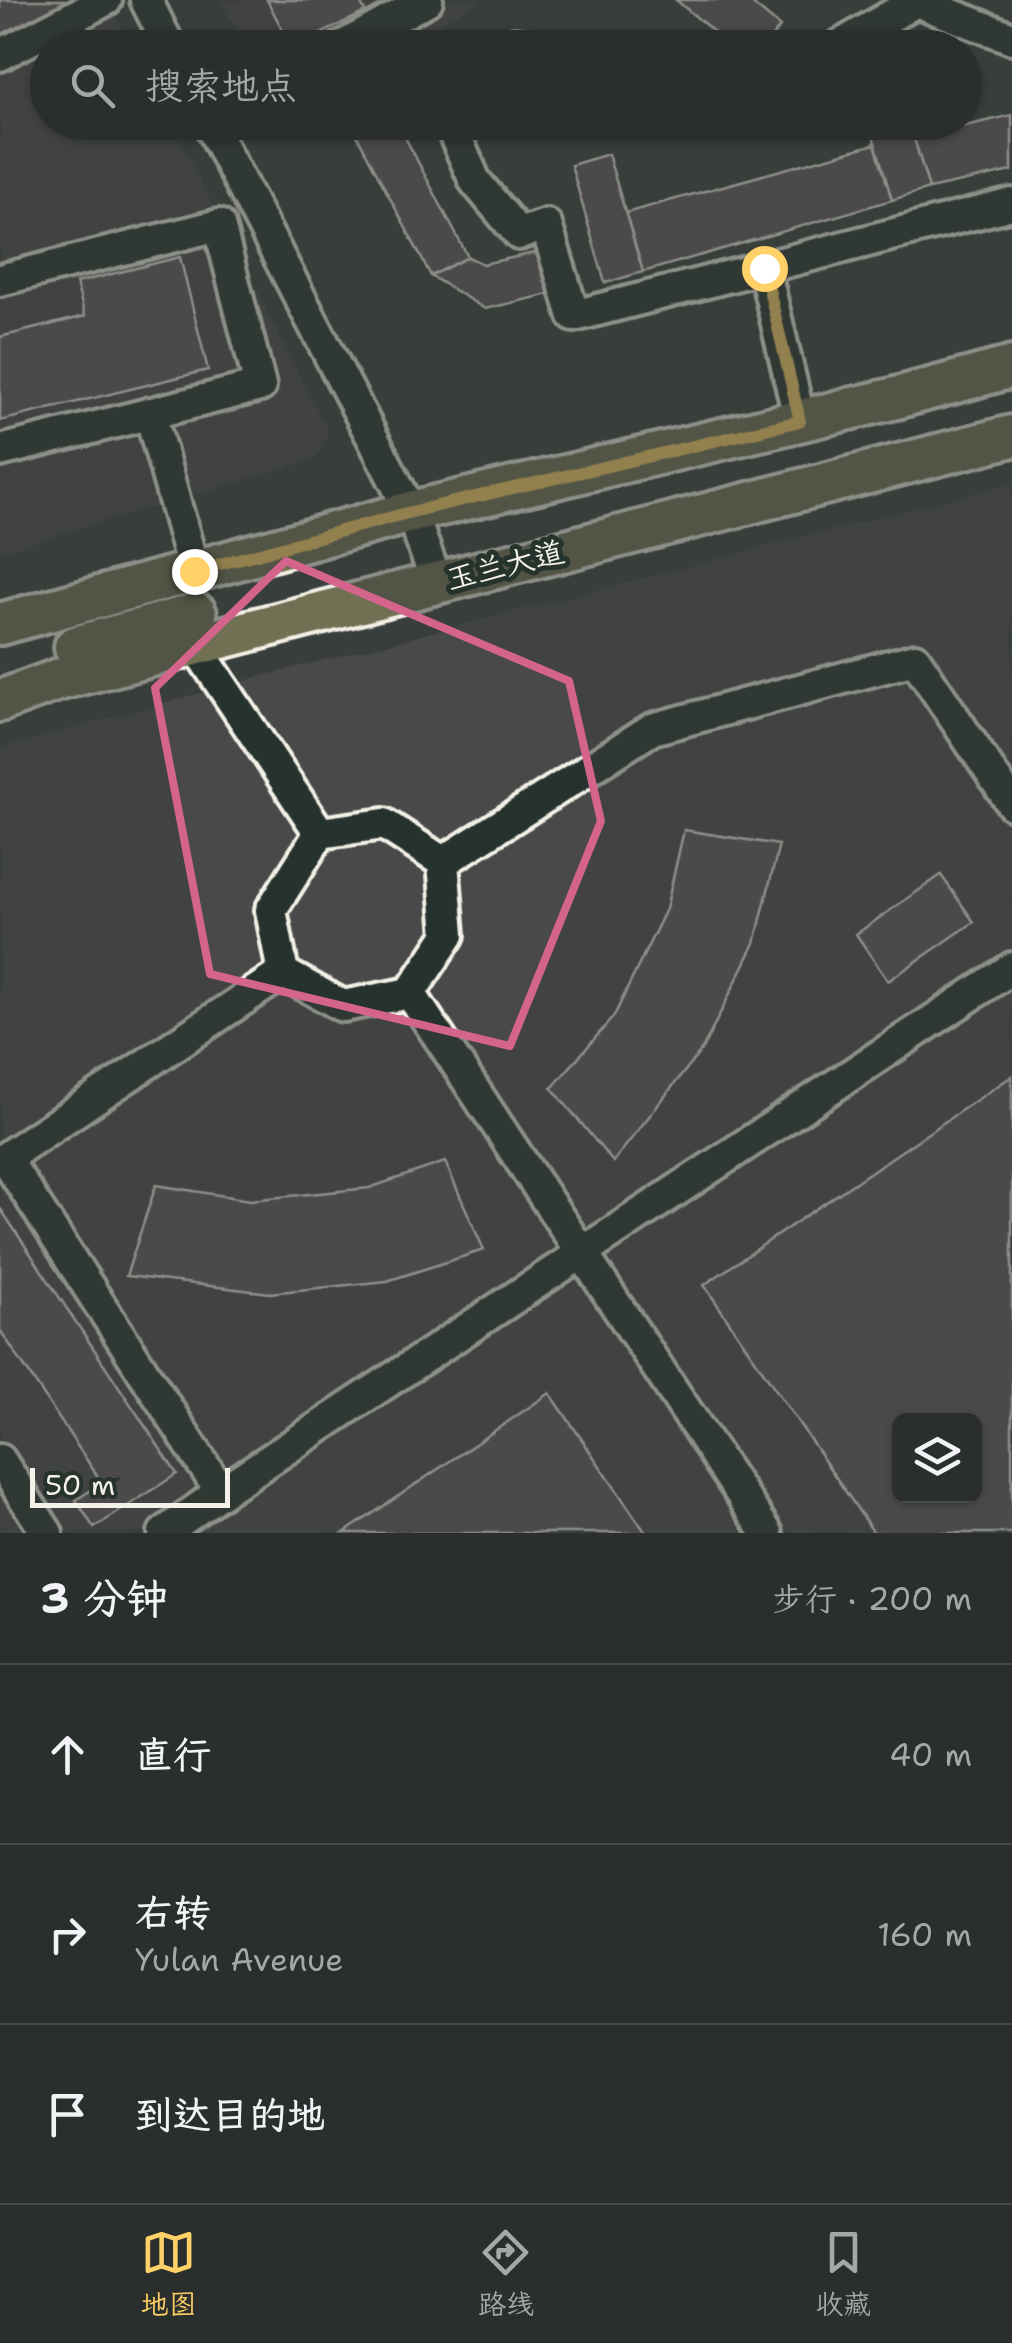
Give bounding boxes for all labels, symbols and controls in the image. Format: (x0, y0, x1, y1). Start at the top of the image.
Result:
search box (30, 30, 982, 140)
icon: search (65, 58, 120, 113)
text: 搜索地点 (145, 60, 297, 111)
route start (742, 246, 788, 292)
street label: 玉兰大道 (442, 531, 568, 599)
route end (172, 549, 218, 595)
map controls (892, 1413, 982, 1503)
button: layers (892, 1413, 982, 1503)
scale bar (30, 1463, 230, 1508)
text: 50 m (45, 1466, 115, 1504)
text: 3 分钟 (40, 1570, 168, 1626)
text: 步行 · 200 m (773, 1577, 972, 1620)
icon: ahead (40, 1727, 95, 1782)
text: 直行 (135, 1729, 211, 1780)
text: 40 m (889, 1733, 972, 1776)
text: 右转 (135, 1887, 211, 1938)
icon: right (40, 1907, 95, 1962)
text: 160 m (877, 1913, 972, 1956)
text: Yulan Avenue (135, 1938, 343, 1981)
icon: arrive (40, 2087, 95, 2142)
text: 到达目的地 (135, 2089, 325, 2140)
tab: 地图 (141, 2225, 197, 2323)
tab: 路线 (478, 2225, 534, 2323)
tab: 收藏 (815, 2225, 871, 2323)

